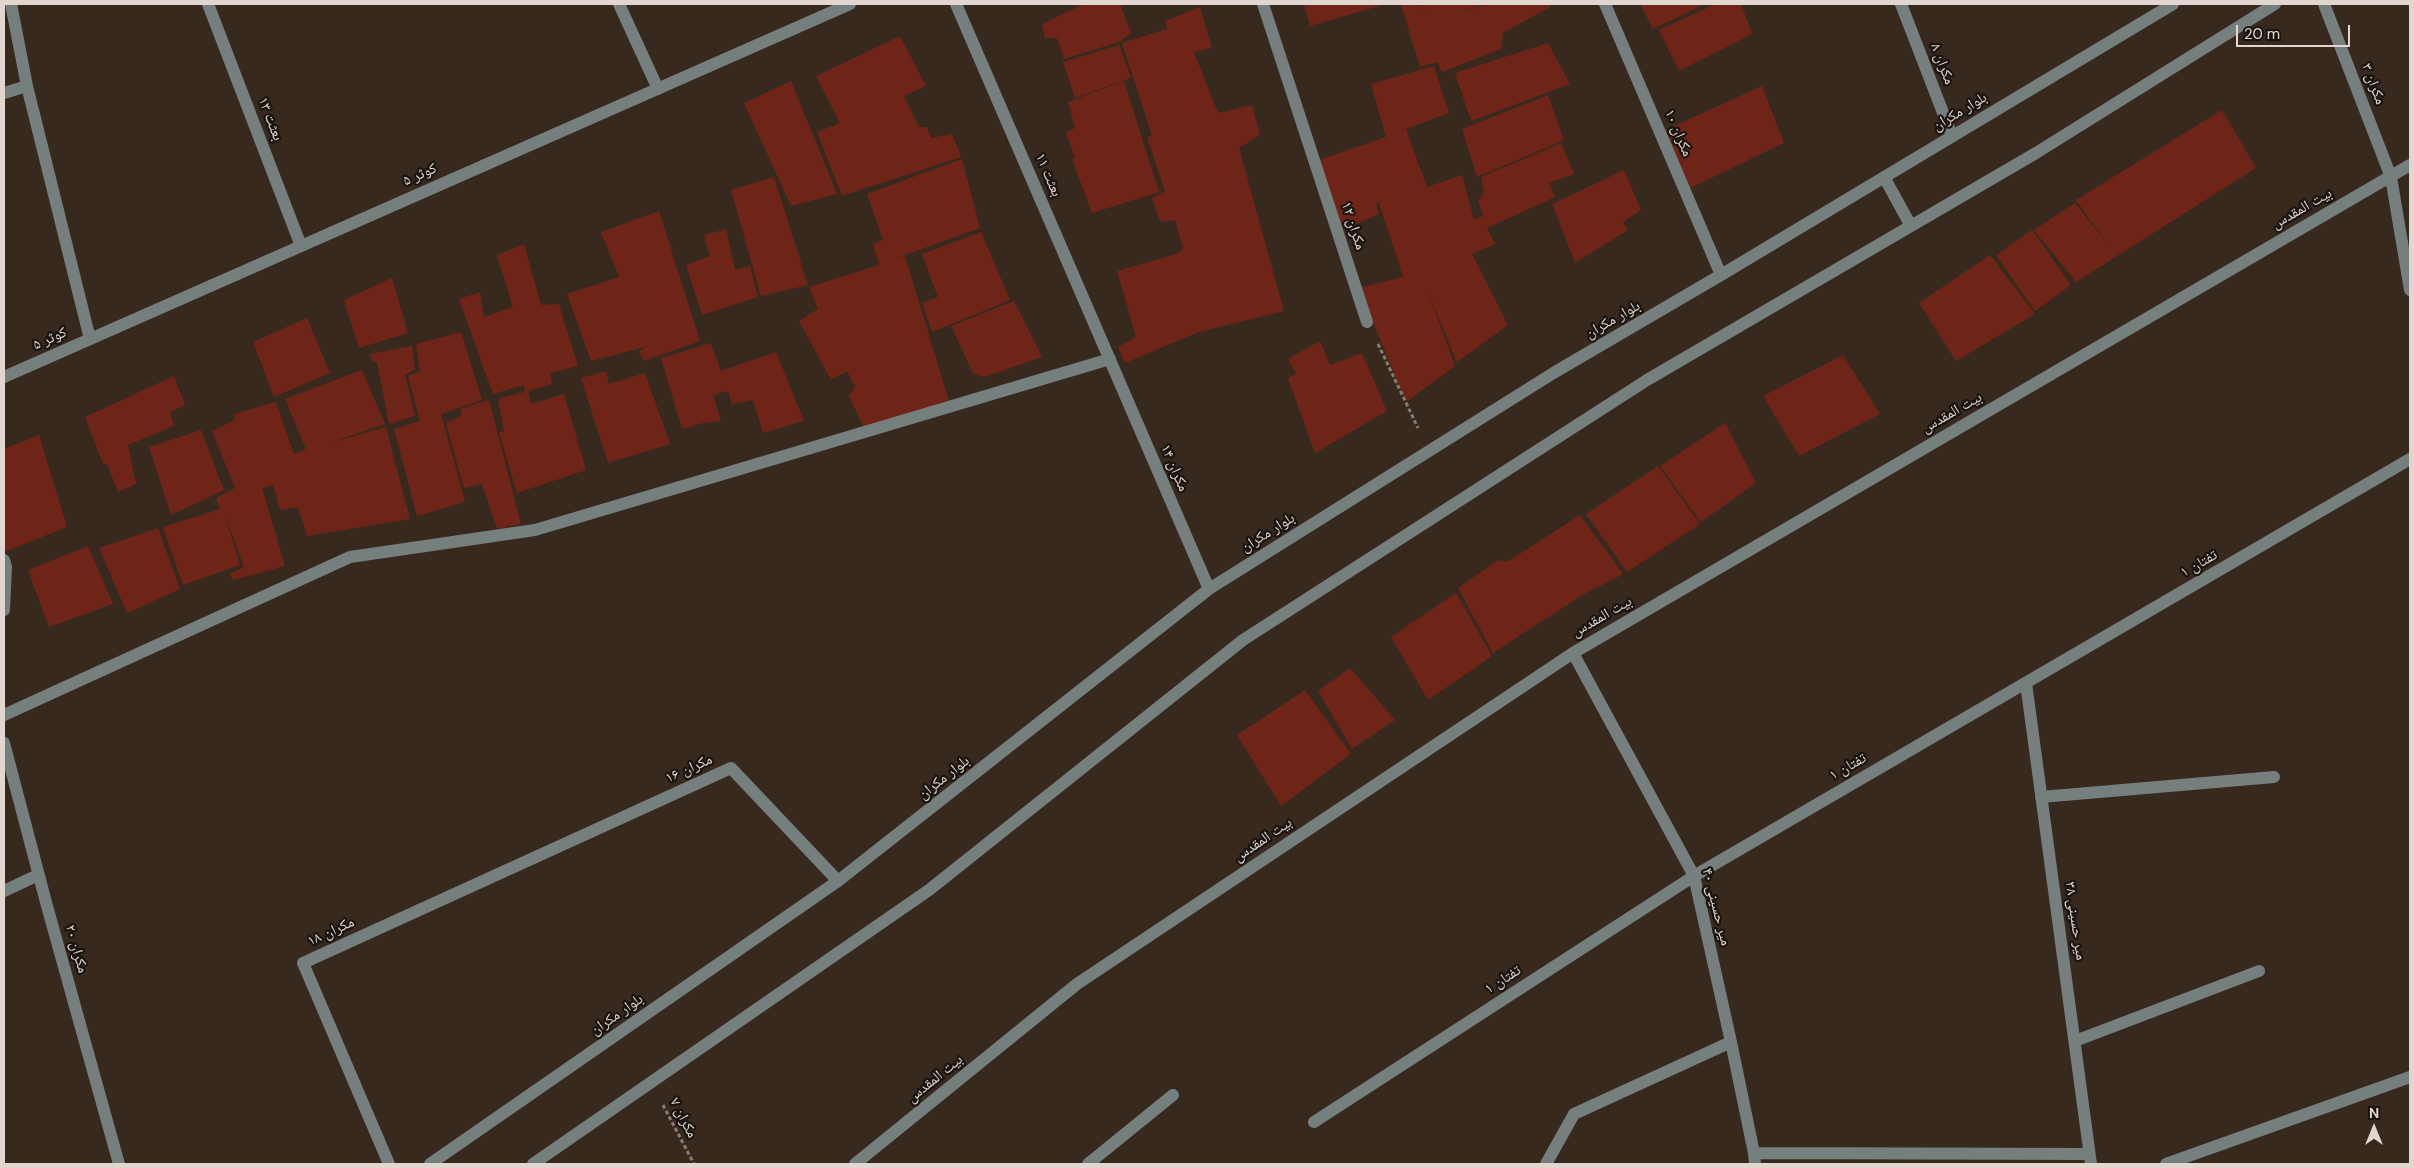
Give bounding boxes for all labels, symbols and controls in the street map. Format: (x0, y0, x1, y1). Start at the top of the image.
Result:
scale bar (2239, 15, 2353, 47)
text: 20 m (2244, 24, 2280, 44)
street label: مکران ۸ (1926, 41, 1958, 87)
street label: مکران ۳ (2357, 61, 2389, 107)
street label: بلوار مکران (1930, 89, 1990, 135)
street label: بعثت ۱۳ (253, 95, 287, 143)
street label: مکران ۱۰ (1660, 107, 1696, 159)
street label: بعثت ۱۱ (1031, 151, 1065, 199)
street label: کوثر ۵ (400, 160, 440, 190)
street label: بیت المقدس (2269, 184, 2335, 234)
street label: مکران ۱۲ (1337, 200, 1369, 252)
street label: بلوار مکران (1582, 297, 1644, 343)
street label: کوثر ۵ (30, 324, 70, 354)
street label: بیت المقدس (1919, 388, 1985, 438)
street label: مکران ۱۴ (1156, 442, 1192, 494)
street label: بلوار مکران (1238, 509, 1298, 557)
street label: تفتان ۱ (2177, 546, 2221, 582)
street label: بیت المقدس (1569, 592, 1635, 642)
street label: تفتان ۱ (1826, 749, 1870, 785)
street label: مکران ۱۶ (663, 751, 715, 787)
street label: بلوار مکران (915, 752, 973, 804)
street label: بیت المقدس (1230, 814, 1296, 866)
street label: میر حسینی ۴۰ (1698, 866, 1734, 948)
street label: میر حسینی ۳۸ (2061, 880, 2089, 962)
street label: مکران ۱۸ (305, 913, 357, 951)
street label: مکران ۲۰ (61, 923, 91, 975)
street label: تفتان ۱ (1481, 962, 1525, 998)
street label: بلوار مکران (587, 990, 647, 1040)
street label: بیت المقدس (903, 1051, 967, 1107)
street label: مکران ۷ (665, 1095, 701, 1141)
north arrow (2349, 1103, 2399, 1153)
text: N (2369, 1104, 2379, 1122)

